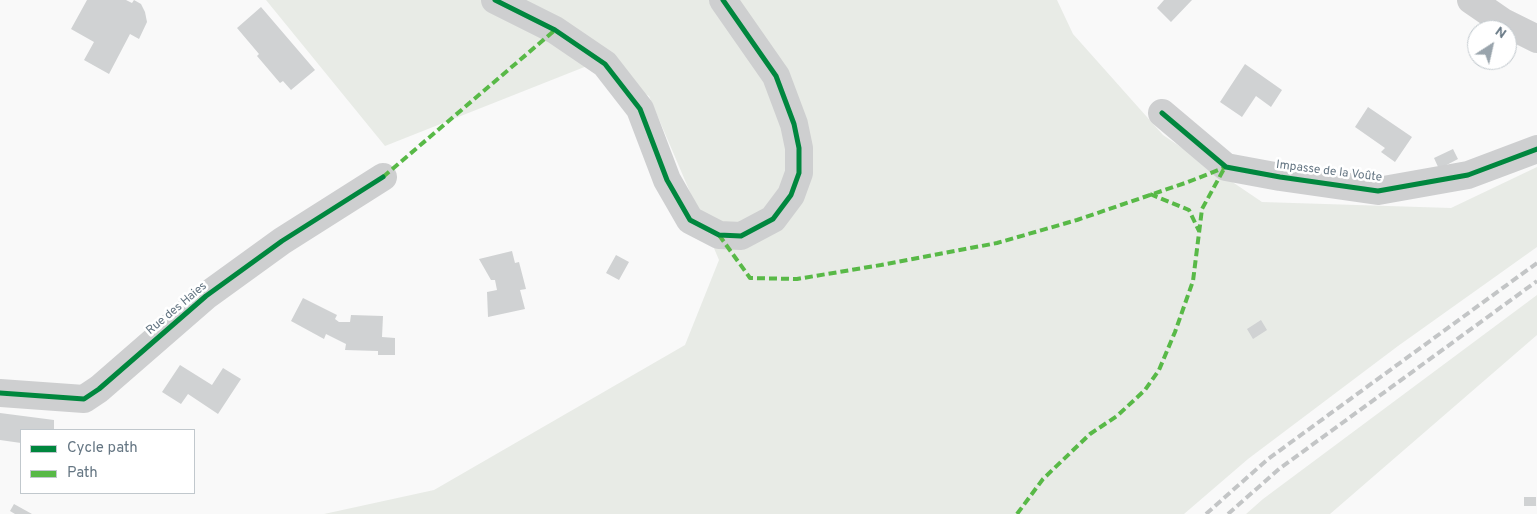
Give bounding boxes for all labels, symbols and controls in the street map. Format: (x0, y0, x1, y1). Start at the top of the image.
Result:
north arrow (1467, 20, 1517, 70)
text: N (1491, 23, 1509, 43)
street label: Impasse de la Voûte (1275, 158, 1383, 186)
street label: Rue des Haies (144, 279, 210, 339)
legend (20, 429, 195, 494)
text: Cycle path (67, 439, 138, 458)
text: Path (67, 464, 98, 483)

